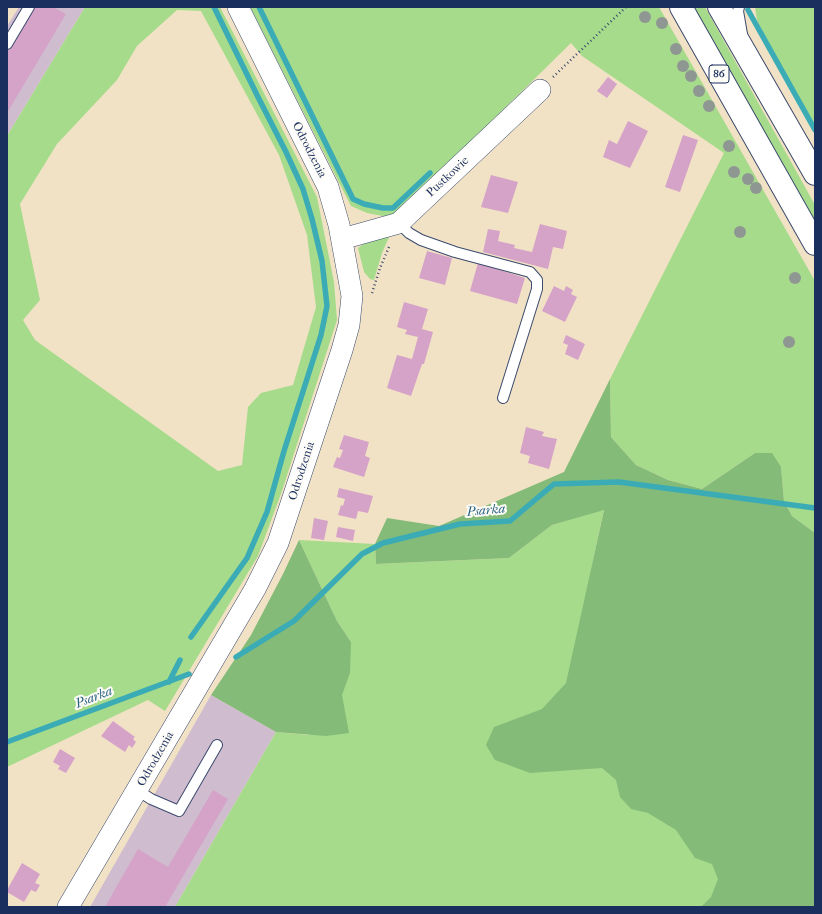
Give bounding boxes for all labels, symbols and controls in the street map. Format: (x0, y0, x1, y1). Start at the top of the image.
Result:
road number: 86 (709, 65, 729, 83)
street label: Odrodzenia (289, 120, 329, 180)
street label: Pustkowie (424, 154, 472, 200)
street label: Odrodzenia (286, 440, 318, 502)
water label: Psarka (466, 502, 506, 520)
water label: Psarka (73, 684, 115, 712)
street label: Odrodzenia (135, 729, 177, 789)

